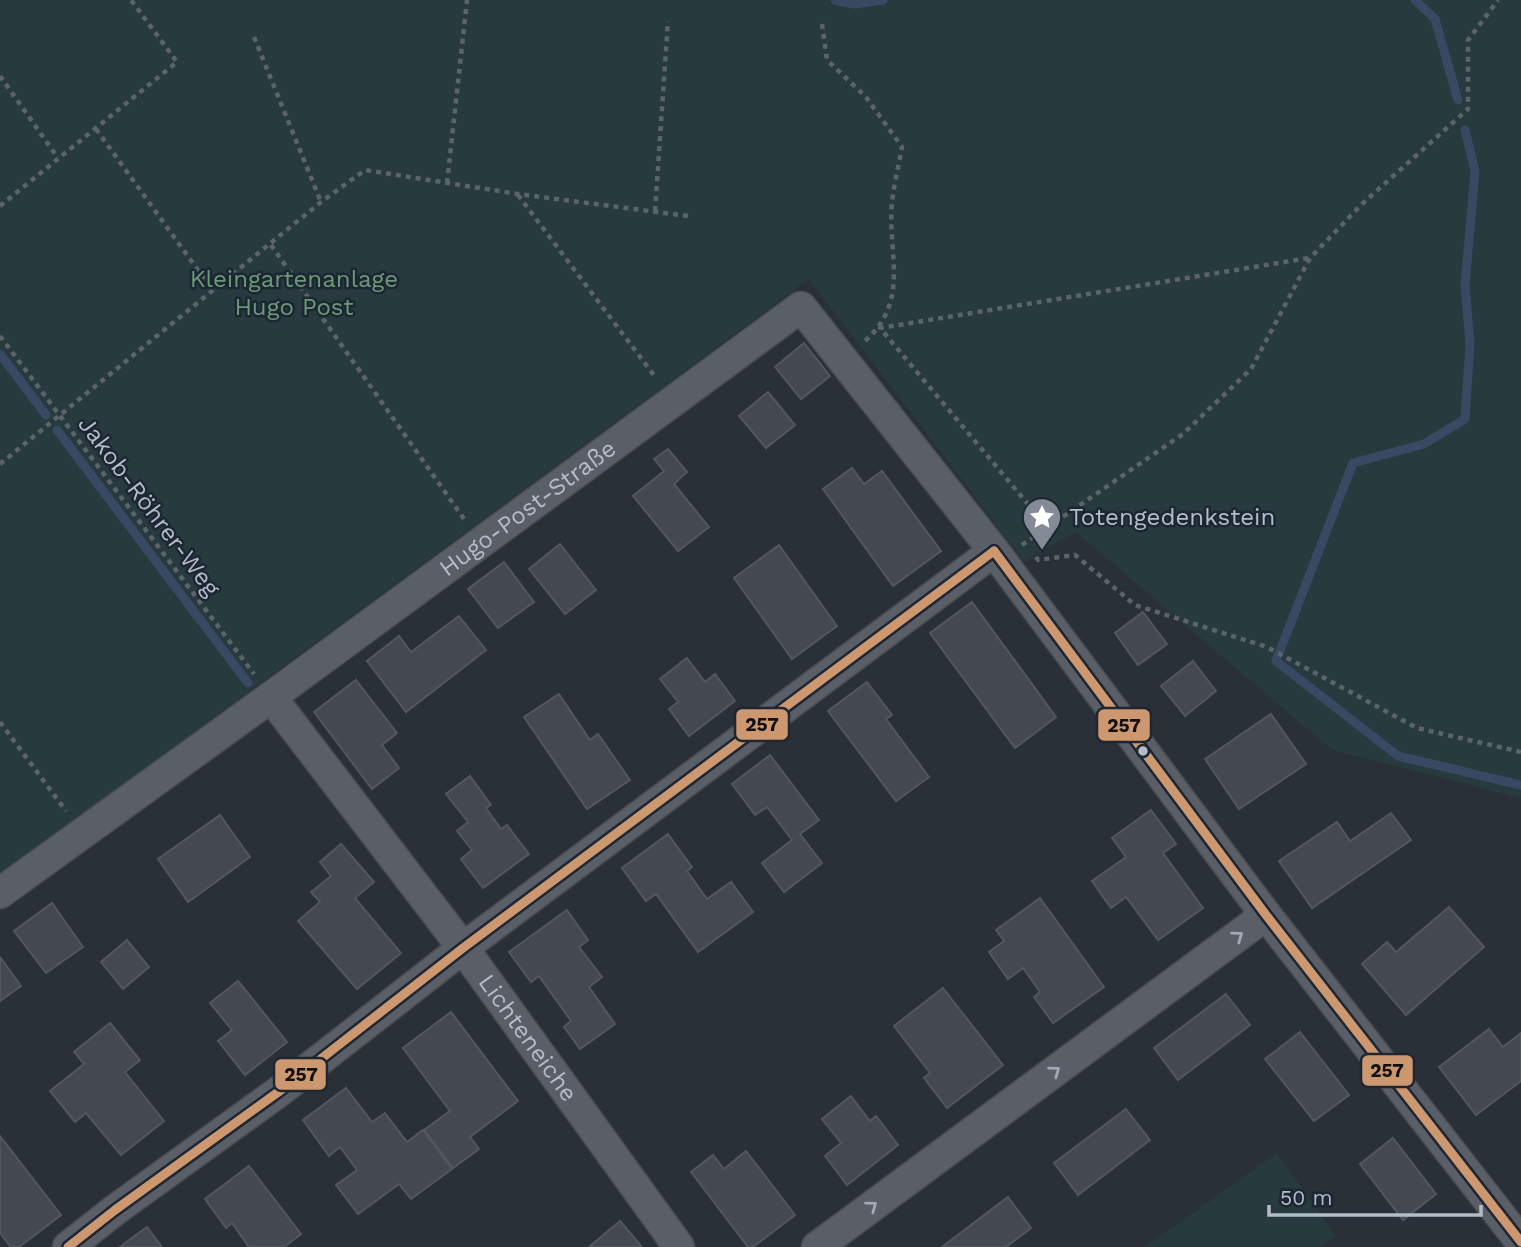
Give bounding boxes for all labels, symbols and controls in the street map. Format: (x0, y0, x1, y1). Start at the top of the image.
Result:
park label: Kleingartenanlage Hugo Post (190, 265, 398, 321)
street label: Jakob-Röhrer-Weg (72, 411, 226, 602)
street label: Hugo-Post-Straße (434, 434, 621, 582)
place icon: Totengedenkstein (1021, 496, 1063, 551)
place label: Totengedenkstein (1069, 503, 1275, 531)
line badge: 257 (735, 708, 789, 741)
line badge: 257 (1097, 708, 1151, 742)
text: 257 (745, 713, 779, 736)
text: 257 (1107, 714, 1141, 737)
unlabelled marker (1136, 744, 1150, 758)
one-way arrow (1230, 932, 1243, 944)
street label: Lichteneiche (473, 969, 583, 1107)
line badge: 257 (1361, 1054, 1414, 1087)
line badge: 257 (274, 1058, 327, 1091)
text: 257 (1370, 1059, 1404, 1082)
text: 257 (284, 1063, 318, 1086)
one-way arrow (1047, 1067, 1060, 1079)
scale bar (1269, 1174, 1481, 1218)
text: 50 m (1280, 1185, 1332, 1210)
one-way arrow (864, 1202, 877, 1215)

